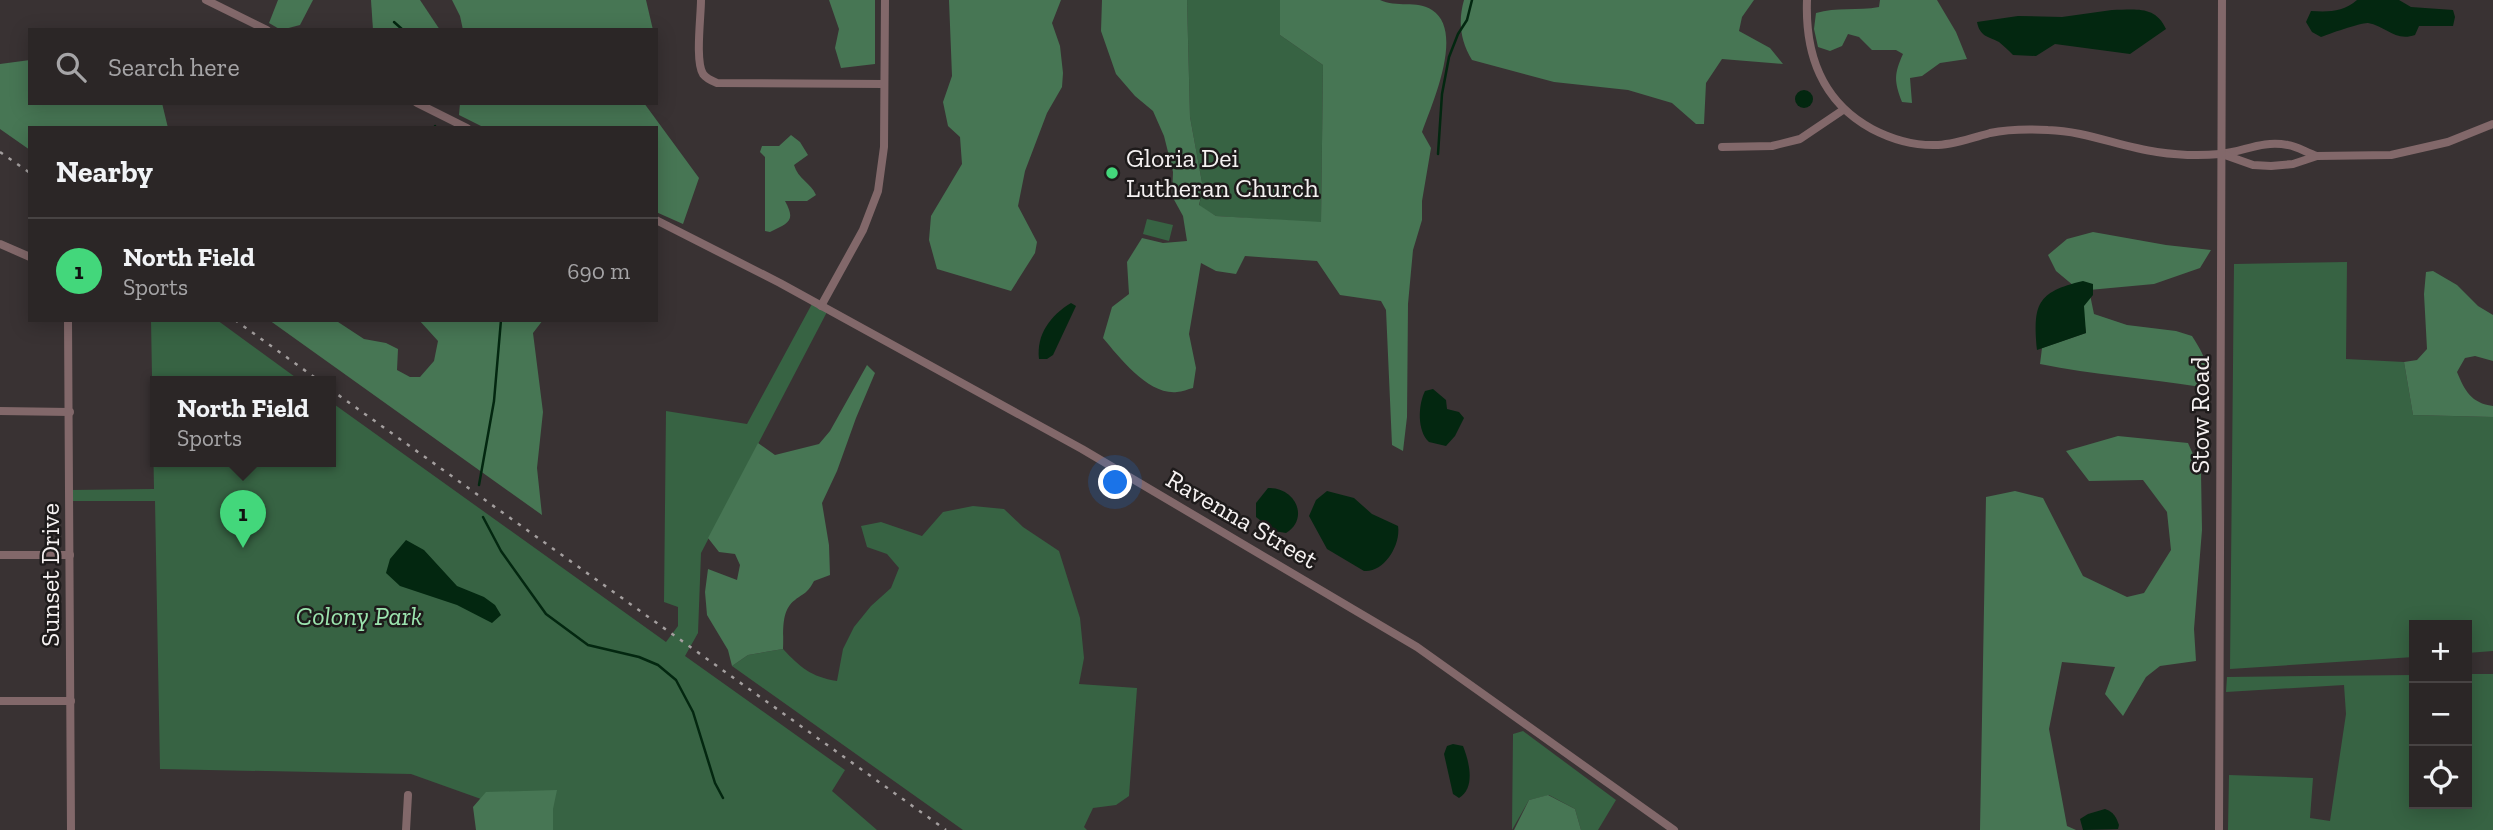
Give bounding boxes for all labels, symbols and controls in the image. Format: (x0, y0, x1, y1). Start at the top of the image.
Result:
search box (28, 28, 658, 105)
icon: search (52, 48, 90, 86)
text: Search here (108, 51, 240, 83)
place label: Gloria Dei Lutheran Church (1126, 142, 1319, 204)
text: Nearby (56, 154, 153, 190)
marker: Gloria Dei Lutheran Church (1104, 165, 1120, 181)
text: North Field (123, 241, 255, 273)
text: 1 (74, 257, 84, 285)
text: 690 m (567, 257, 630, 285)
text: Sports (123, 273, 188, 301)
street label: Stow Road (2184, 356, 2216, 474)
popup (150, 376, 336, 467)
text: North Field (177, 392, 309, 424)
text: Sports (177, 424, 242, 452)
street label: Ravenna Street (1160, 463, 1324, 575)
your location (1098, 465, 1132, 499)
pin: 1 (220, 490, 266, 548)
street label: Sunset Drive (34, 503, 66, 647)
park label: Colony Park (296, 600, 422, 632)
map controls (2409, 620, 2472, 809)
button: + (2409, 620, 2472, 683)
button: − (2409, 683, 2472, 746)
button: locate (2409, 746, 2472, 809)

